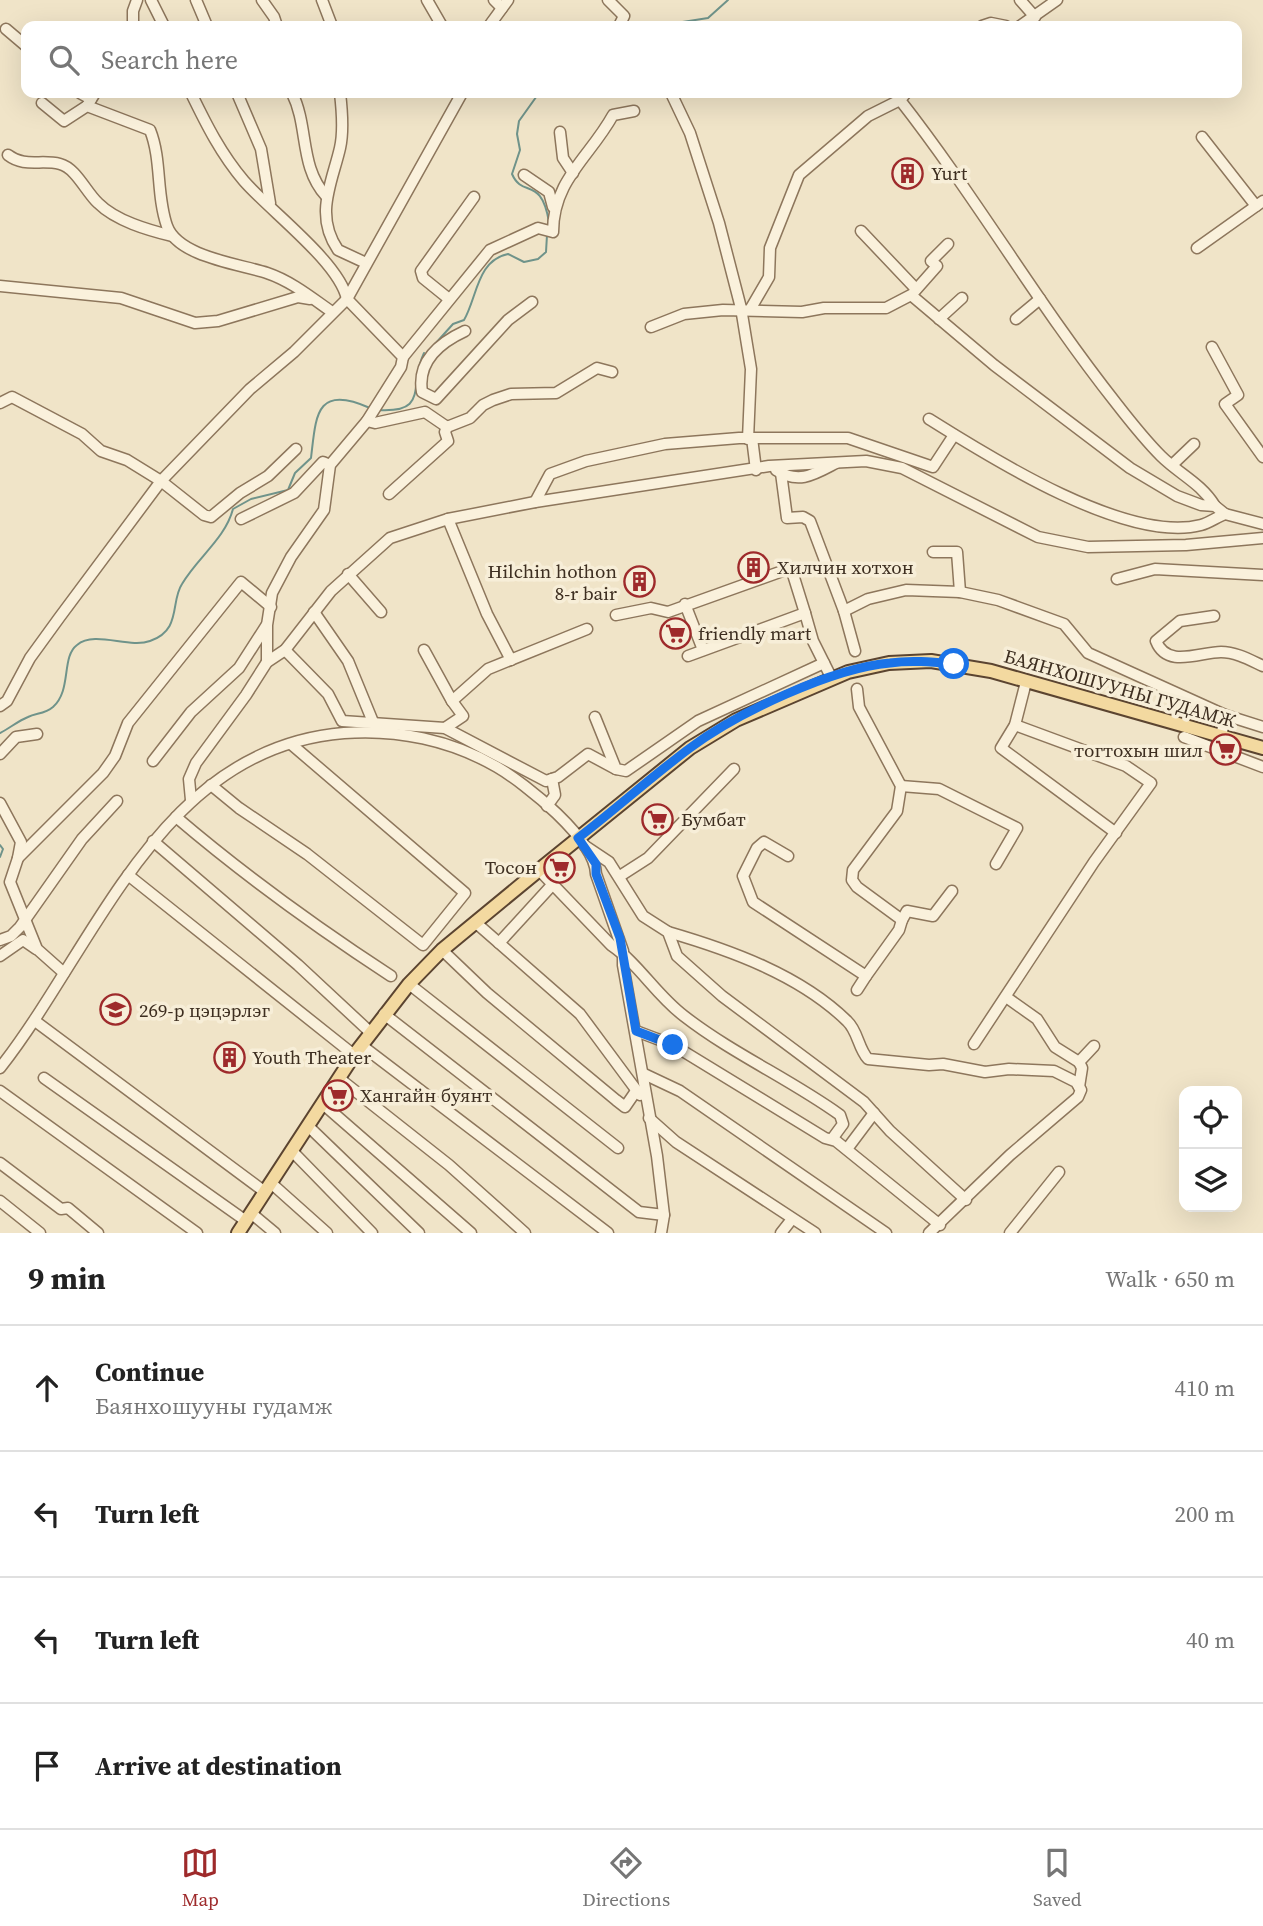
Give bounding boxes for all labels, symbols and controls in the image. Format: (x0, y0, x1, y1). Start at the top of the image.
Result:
search box (21, 21, 1242, 98)
icon: search (45, 41, 83, 79)
text: Search here (101, 42, 238, 78)
building icon: Yurt (891, 156, 925, 190)
place label: Yurt (931, 160, 968, 186)
building icon: Хилчин хотхон (737, 550, 771, 584)
place label: Хилчин хотхон (777, 554, 914, 580)
place label: Hilchin hothon 8-r bair (487, 558, 617, 606)
building icon: Hilchin hothon 8-r bair (623, 565, 657, 599)
supermarket icon: friendly mart (658, 616, 692, 650)
place label: friendly mart (698, 620, 812, 646)
street label: БАЯНХОШУУНЫ ГУДАМЖ (1001, 642, 1239, 734)
route start (938, 648, 969, 679)
supermarket icon: тогтохын шил (1209, 733, 1243, 767)
place label: тогтохын шил (1074, 737, 1203, 763)
supermarket icon: Бумбат (641, 802, 675, 836)
place label: Бумбат (681, 806, 746, 832)
supermarket icon: Тосон (543, 850, 577, 884)
place label: Тосон (485, 854, 537, 880)
school or university icon: 269-р цэцэрлэг (99, 993, 133, 1027)
place label: 269-р цэцэрлэг (139, 997, 270, 1023)
route end (657, 1029, 688, 1060)
building icon: Youth Theater (212, 1040, 246, 1074)
place label: Youth Theater (252, 1044, 371, 1070)
supermarket icon: Хангайн буянт (320, 1078, 354, 1112)
place label: Хангайн буянт (360, 1082, 492, 1108)
map controls (1179, 1086, 1242, 1212)
button: locate (1179, 1086, 1242, 1149)
button: layers (1179, 1149, 1242, 1212)
text: 9 min (28, 1258, 106, 1299)
text: Walk · 650 m (1105, 1263, 1235, 1295)
text: Continue (95, 1354, 204, 1390)
icon: ahead (28, 1369, 66, 1407)
text: 410 m (1174, 1372, 1235, 1404)
text: Баянхошууны гудамж (95, 1390, 332, 1422)
icon: left (28, 1495, 66, 1533)
text: Turn left (95, 1496, 199, 1532)
text: 200 m (1174, 1498, 1235, 1530)
icon: left (28, 1621, 66, 1659)
text: Turn left (95, 1622, 199, 1658)
text: 40 m (1186, 1624, 1235, 1656)
icon: arrive (28, 1747, 66, 1785)
text: Arrive at destination (95, 1748, 342, 1784)
tab: Map (181, 1844, 219, 1912)
tab: Directions (582, 1844, 670, 1912)
tab: Saved (1033, 1844, 1082, 1912)

